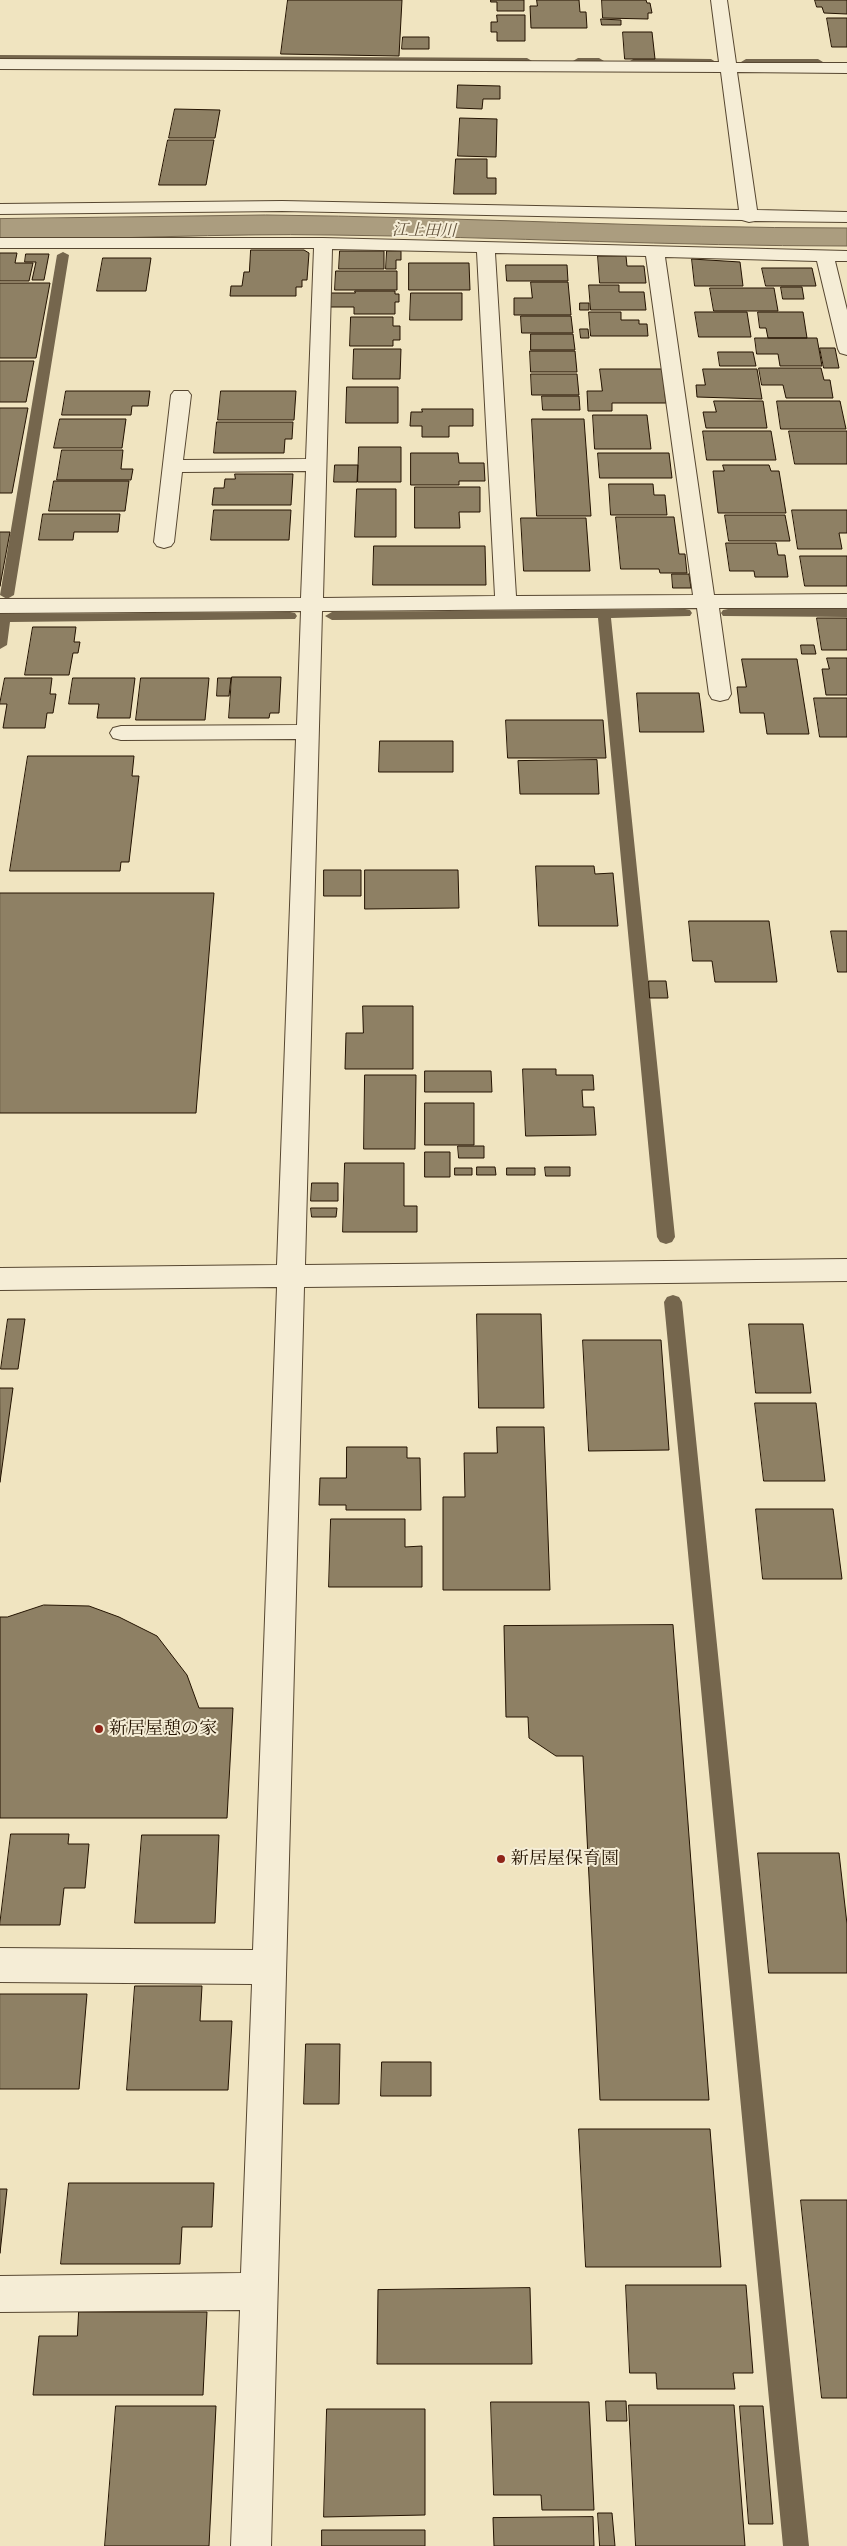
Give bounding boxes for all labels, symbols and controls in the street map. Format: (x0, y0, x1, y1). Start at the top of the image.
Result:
water label: 江上田川 (392, 221, 456, 241)
place label: 新居屋憩の家 (109, 1718, 217, 1740)
marker: 新居屋憩の家 (93, 1723, 105, 1735)
place label: 新居屋保育園 (511, 1848, 619, 1870)
marker: 新居屋保育園 (495, 1853, 507, 1865)

